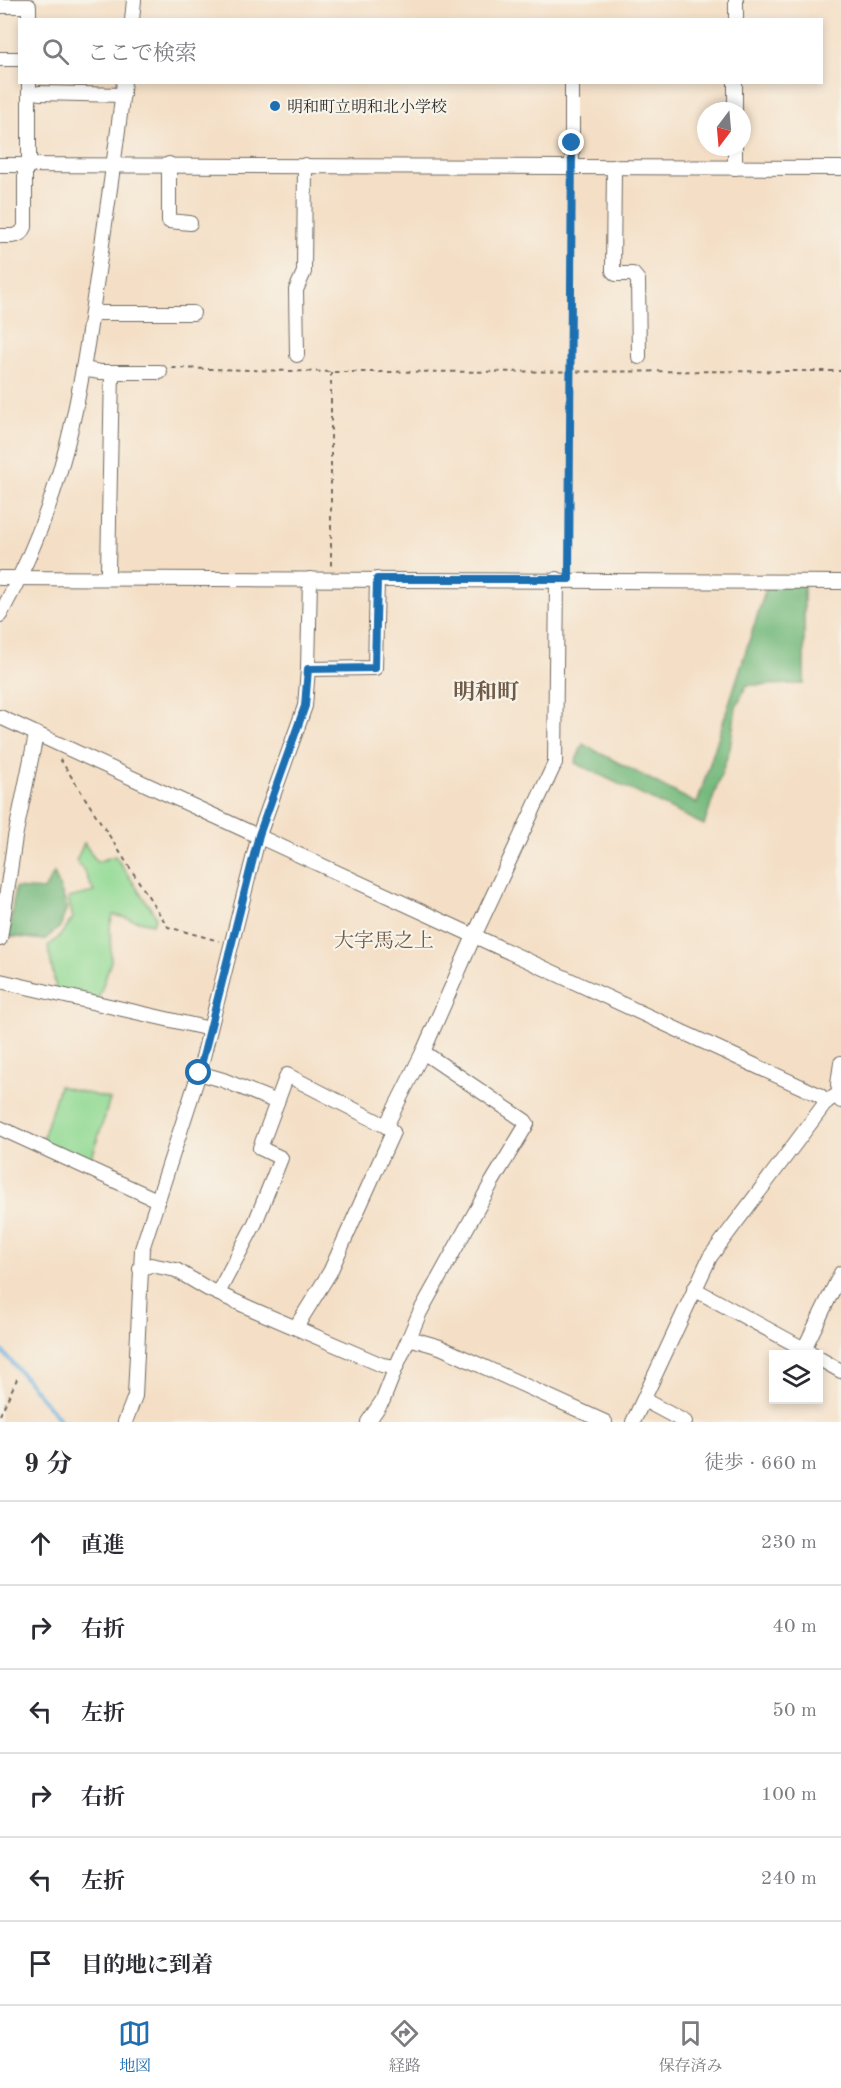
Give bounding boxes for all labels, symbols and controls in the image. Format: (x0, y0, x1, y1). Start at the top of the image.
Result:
search box (18, 18, 823, 84)
icon: search (39, 35, 72, 68)
text: ここで検索 (87, 43, 197, 65)
place label: 明和町立明和北小学校 (287, 98, 447, 116)
marker: 明和町立明和北小学校 (268, 99, 282, 113)
north arrow (697, 102, 751, 156)
route end (558, 129, 584, 155)
district label: 明和町 (453, 680, 519, 704)
district label: 大字馬之上 (334, 930, 434, 952)
route start (185, 1059, 211, 1085)
map controls (769, 1350, 823, 1404)
button: layers (769, 1350, 823, 1404)
text: 9 分 (24, 1452, 72, 1478)
text: 徒歩 · 660 m (704, 1454, 817, 1474)
icon: ahead (24, 1527, 57, 1560)
text: 230 m (761, 1533, 817, 1553)
text: 直進 (81, 1535, 125, 1557)
icon: right (24, 1611, 57, 1644)
text: 40 m (772, 1617, 817, 1637)
text: 右折 (81, 1619, 125, 1641)
icon: left (24, 1695, 57, 1728)
text: 50 m (772, 1701, 817, 1721)
text: 左折 (81, 1703, 125, 1725)
icon: right (24, 1779, 57, 1812)
text: 100 m (761, 1785, 817, 1805)
text: 右折 (81, 1787, 125, 1809)
icon: left (24, 1863, 57, 1896)
text: 240 m (761, 1869, 817, 1889)
text: 左折 (81, 1871, 125, 1893)
icon: arrive (24, 1947, 57, 1980)
text: 目的地に到着 (81, 1955, 213, 1977)
tab: 地図 (118, 2017, 151, 2077)
tab: 経路 (388, 2017, 421, 2077)
tab: 保存済み (658, 2017, 722, 2077)

